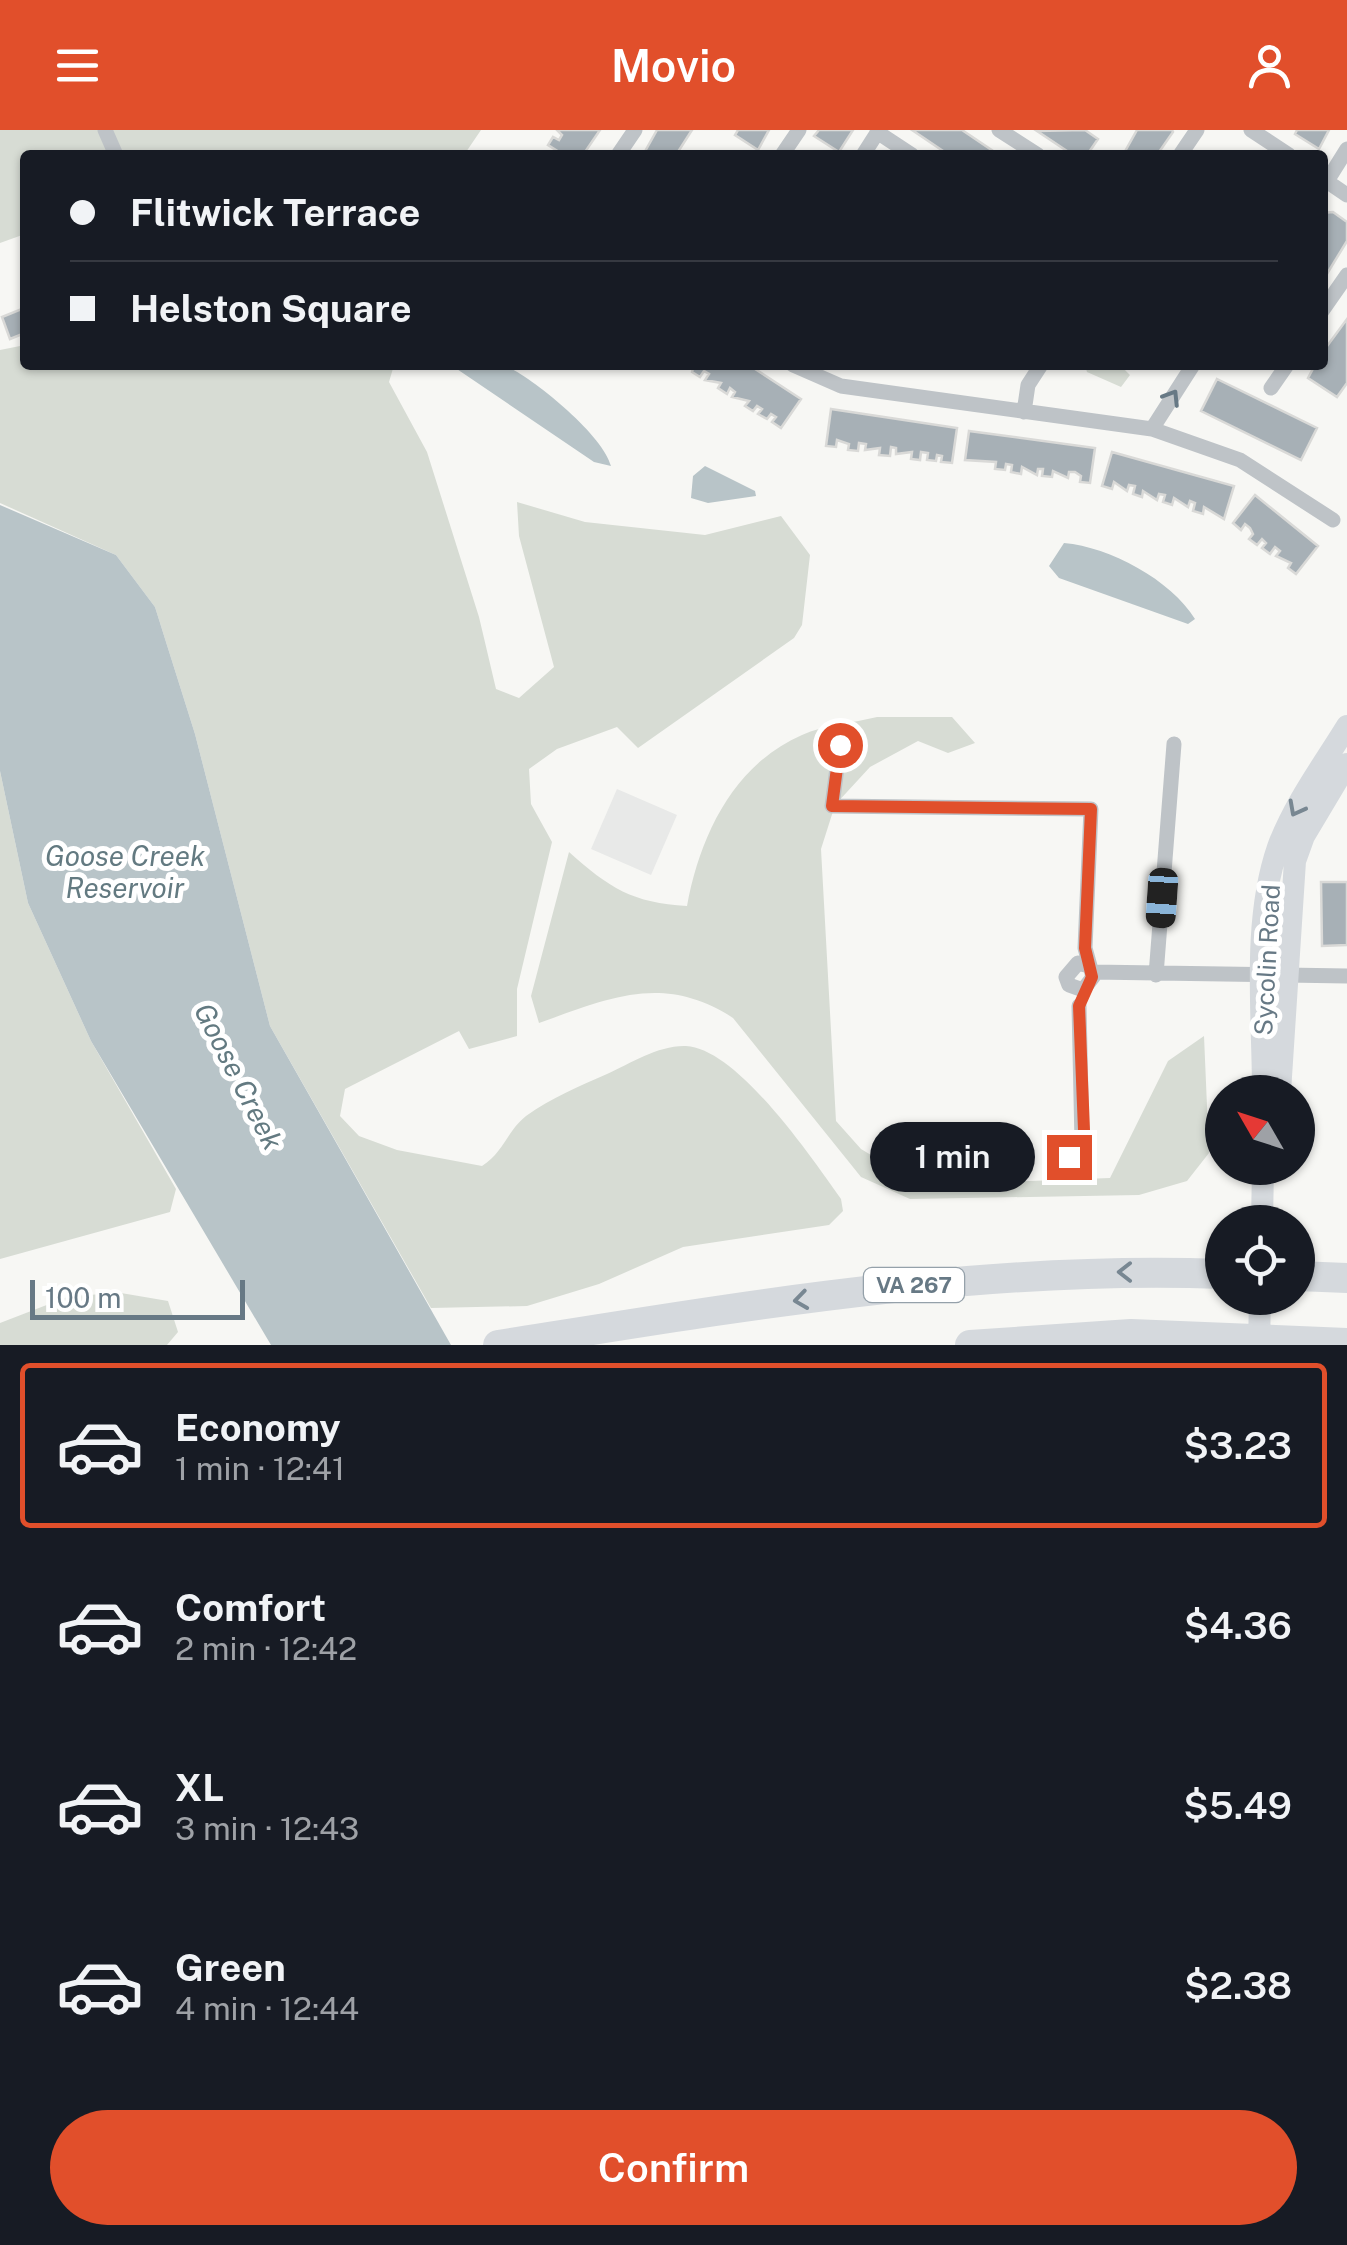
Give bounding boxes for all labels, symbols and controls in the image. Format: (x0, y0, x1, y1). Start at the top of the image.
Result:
icon: menu (50, 38, 105, 93)
icon: person (1242, 38, 1297, 93)
text: Movio (611, 39, 736, 92)
text: Flitwick Terrace (130, 190, 420, 235)
text: Helston Square (130, 286, 412, 331)
one-way arrow (1160, 389, 1179, 407)
route start (818, 723, 863, 768)
one-way arrow (1289, 799, 1309, 817)
water label: Goose Creek Reservoir (45, 839, 205, 904)
car (1145, 867, 1179, 929)
street label: Sycolin Road (1248, 884, 1286, 1036)
water label: Goose Creek (188, 997, 290, 1155)
north arrow (1205, 1075, 1315, 1185)
map controls (1205, 1075, 1315, 1315)
callout: 1 min (869, 1122, 1034, 1192)
route end (1047, 1135, 1092, 1180)
text: 1 min (914, 1138, 991, 1175)
button: locate (1205, 1205, 1315, 1315)
one-way arrow (1117, 1261, 1132, 1283)
road number: VA 267 (864, 1268, 964, 1302)
scale bar (30, 1275, 245, 1320)
text: 100 m (45, 1281, 122, 1314)
one-way arrow (793, 1288, 810, 1309)
icon: car (55, 1401, 145, 1491)
text: Economy (175, 1405, 341, 1450)
text: $3.23 (1183, 1423, 1292, 1468)
text: 1 min · 12:41 (175, 1450, 345, 1487)
icon: car (55, 1581, 145, 1671)
text: Comfort (175, 1585, 326, 1630)
text: $4.36 (1184, 1603, 1292, 1648)
text: 2 min · 12:42 (175, 1630, 357, 1667)
icon: car (55, 1761, 145, 1851)
text: XL (175, 1765, 224, 1810)
text: $5.49 (1183, 1783, 1292, 1828)
text: 3 min · 12:43 (175, 1810, 359, 1847)
icon: car (55, 1941, 145, 2031)
text: Green (175, 1945, 286, 1990)
text: $2.38 (1184, 1963, 1292, 2008)
text: 4 min · 12:44 (175, 1990, 359, 2027)
button: Confirm (50, 2110, 1297, 2225)

